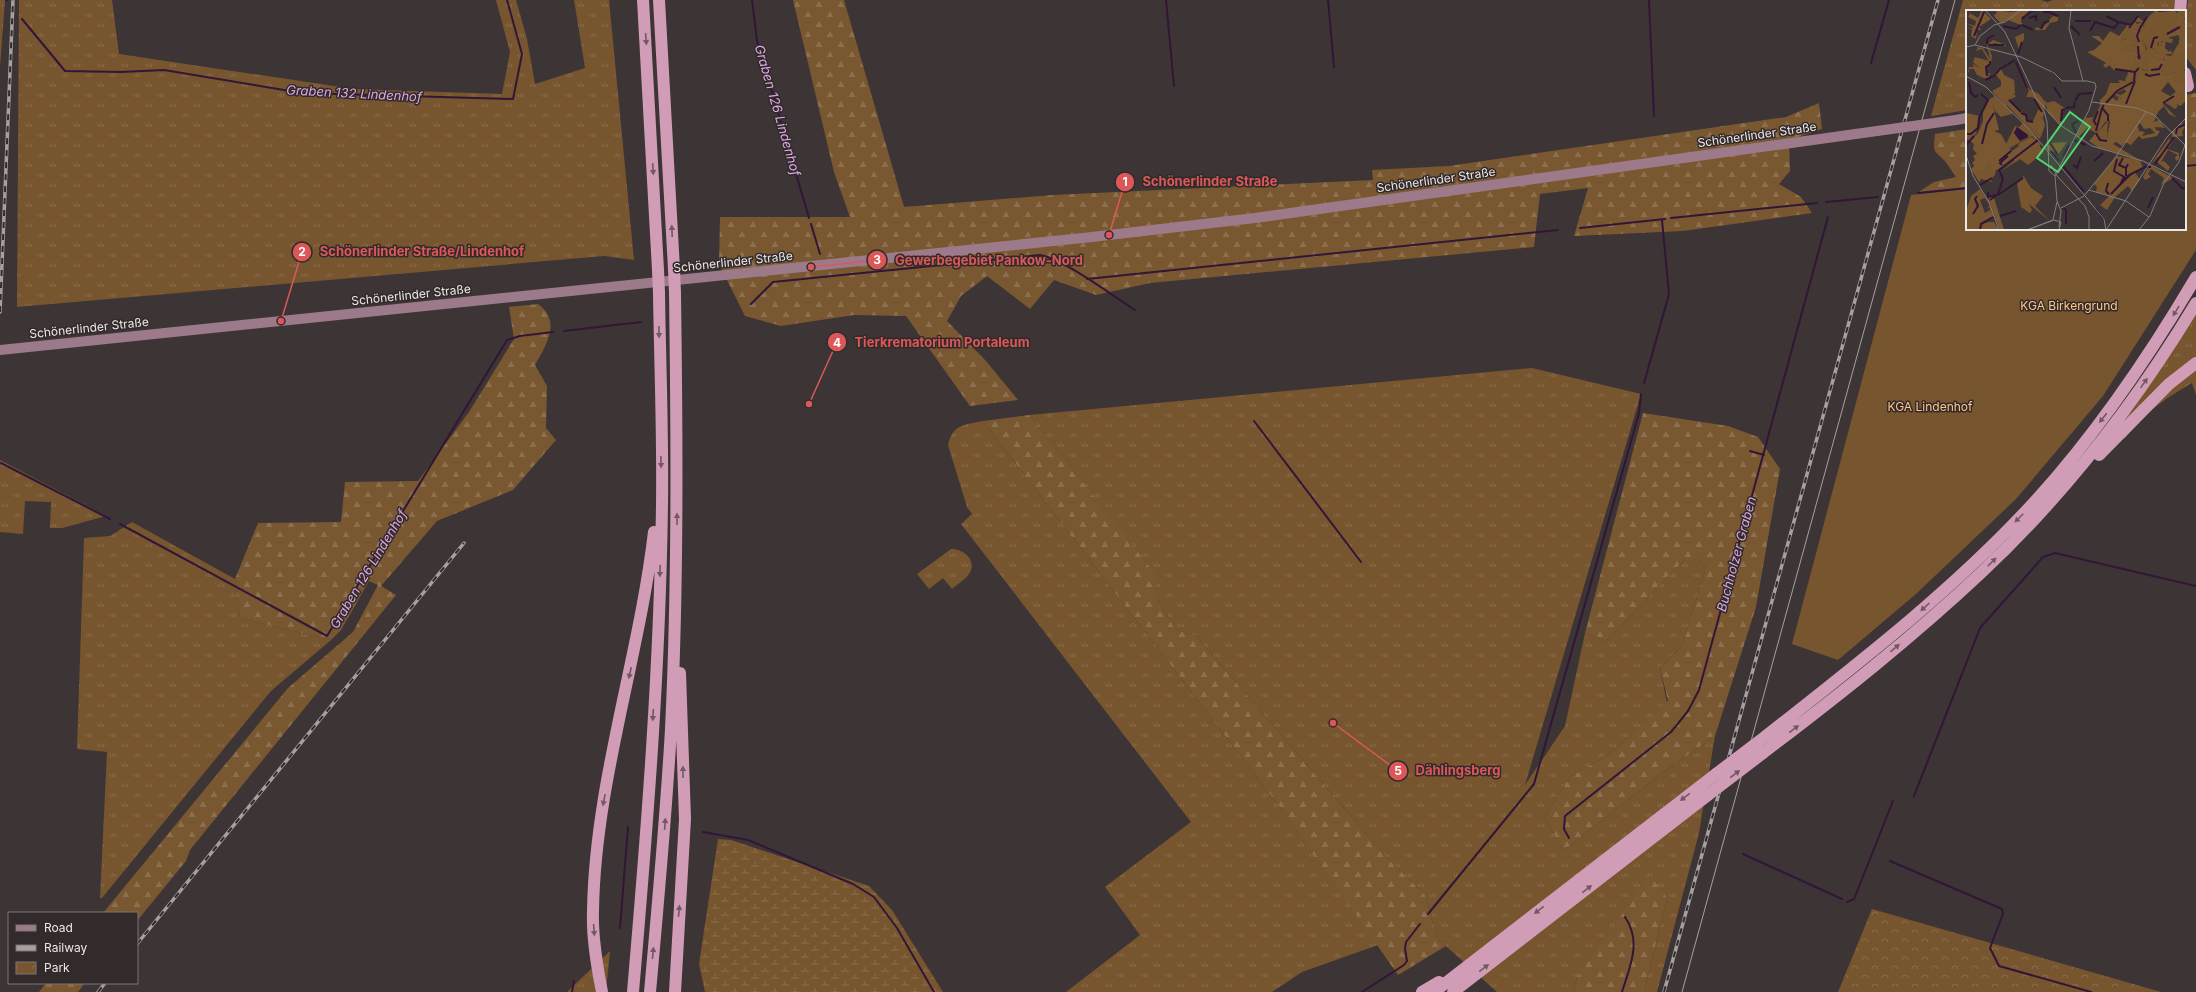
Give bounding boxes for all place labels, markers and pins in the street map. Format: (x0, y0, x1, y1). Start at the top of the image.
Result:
callout: Schönerlinder Straße (1115, 169, 1286, 194)
callout: Schönerlinder Straße/Lindenhof (292, 239, 532, 264)
callout: Gewerbegebiet Pankow-Nord (867, 248, 1091, 273)
callout: Tierkrematorium Portaleum (827, 330, 1038, 355)
callout: Dählingsberg (1388, 758, 1509, 783)

